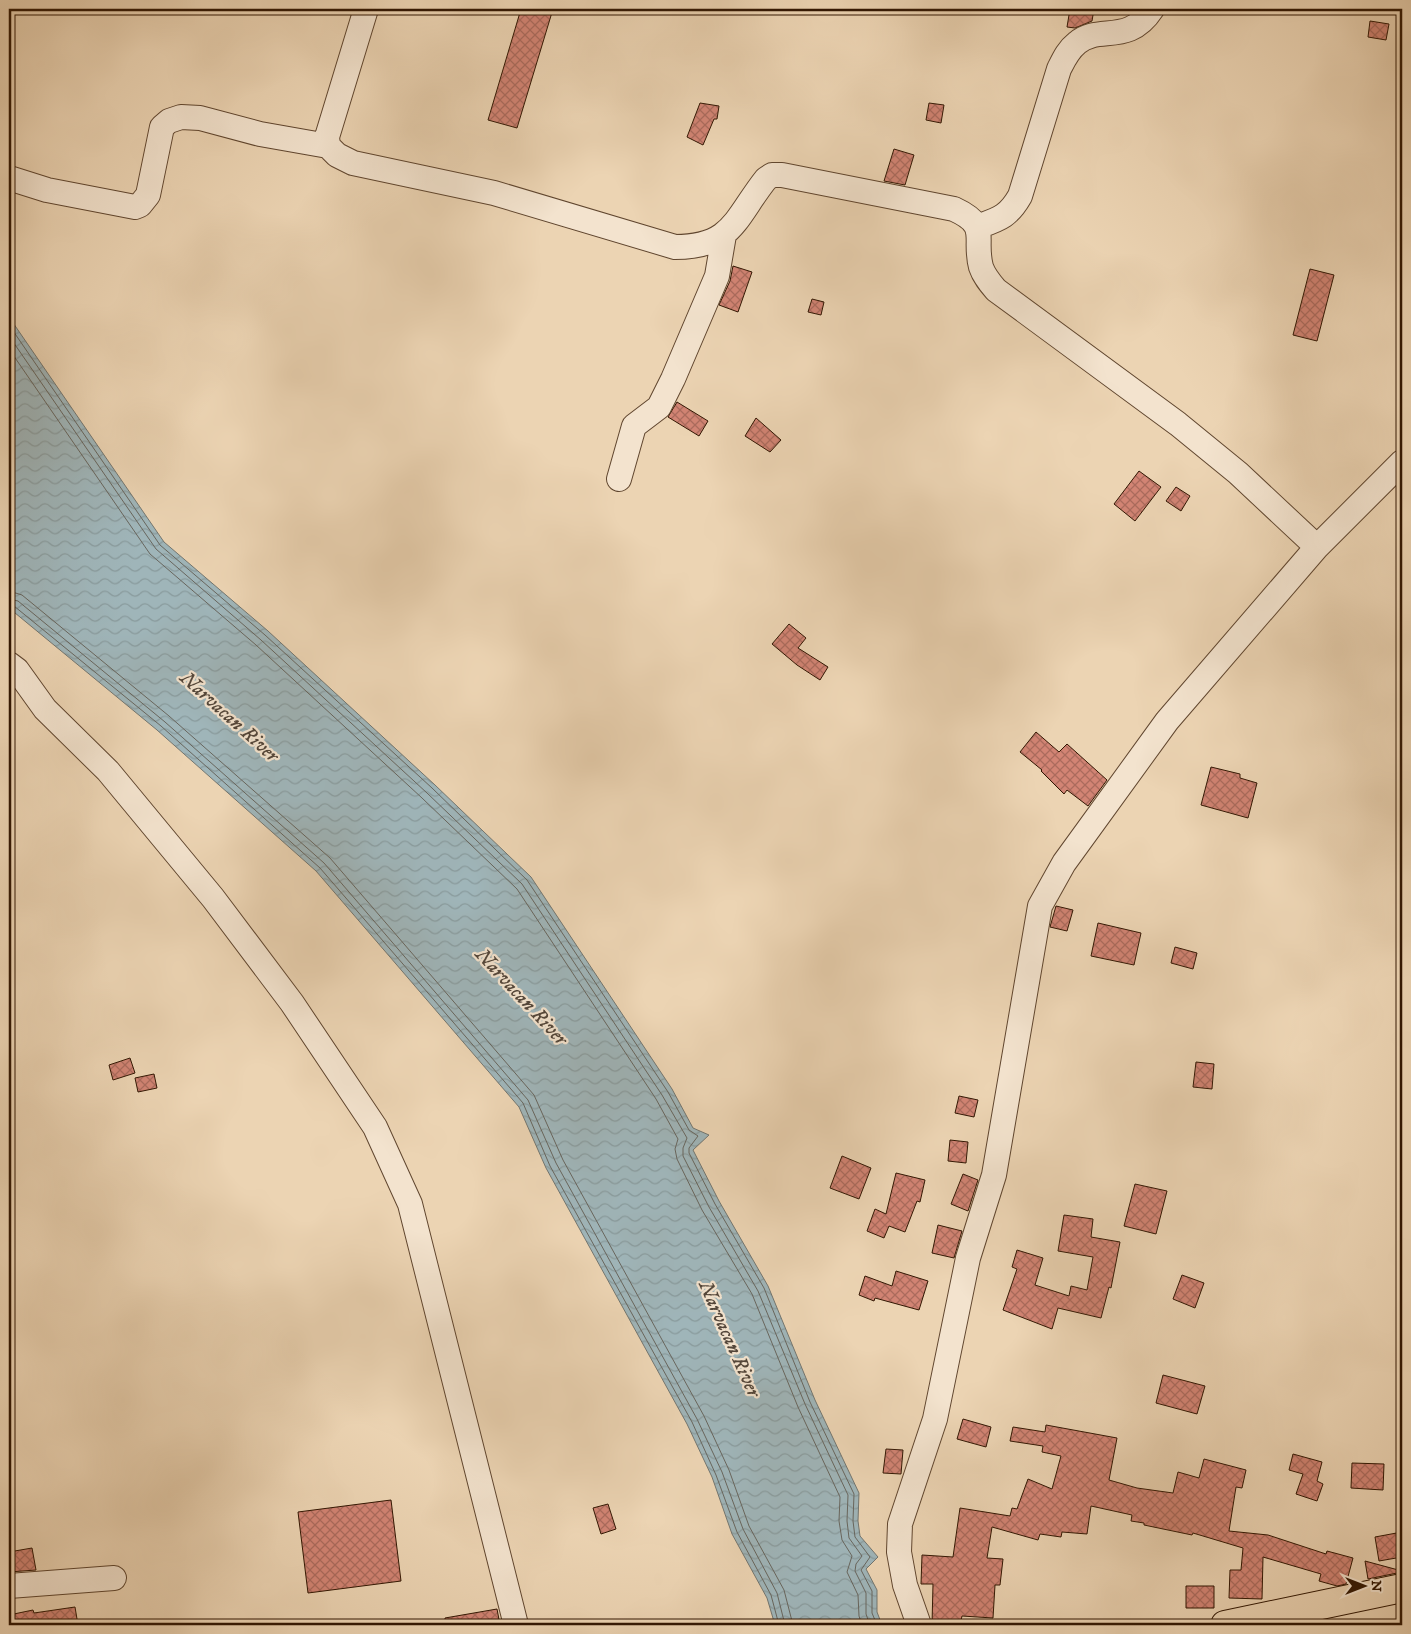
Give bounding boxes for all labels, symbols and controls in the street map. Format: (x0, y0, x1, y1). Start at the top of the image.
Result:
water label: Narvacan River (174, 665, 285, 769)
water label: Narvacan River (469, 942, 574, 1052)
water label: Narvacan River (692, 1276, 767, 1403)
north arrow (1338, 1562, 1388, 1612)
text: N (1367, 1580, 1385, 1592)

